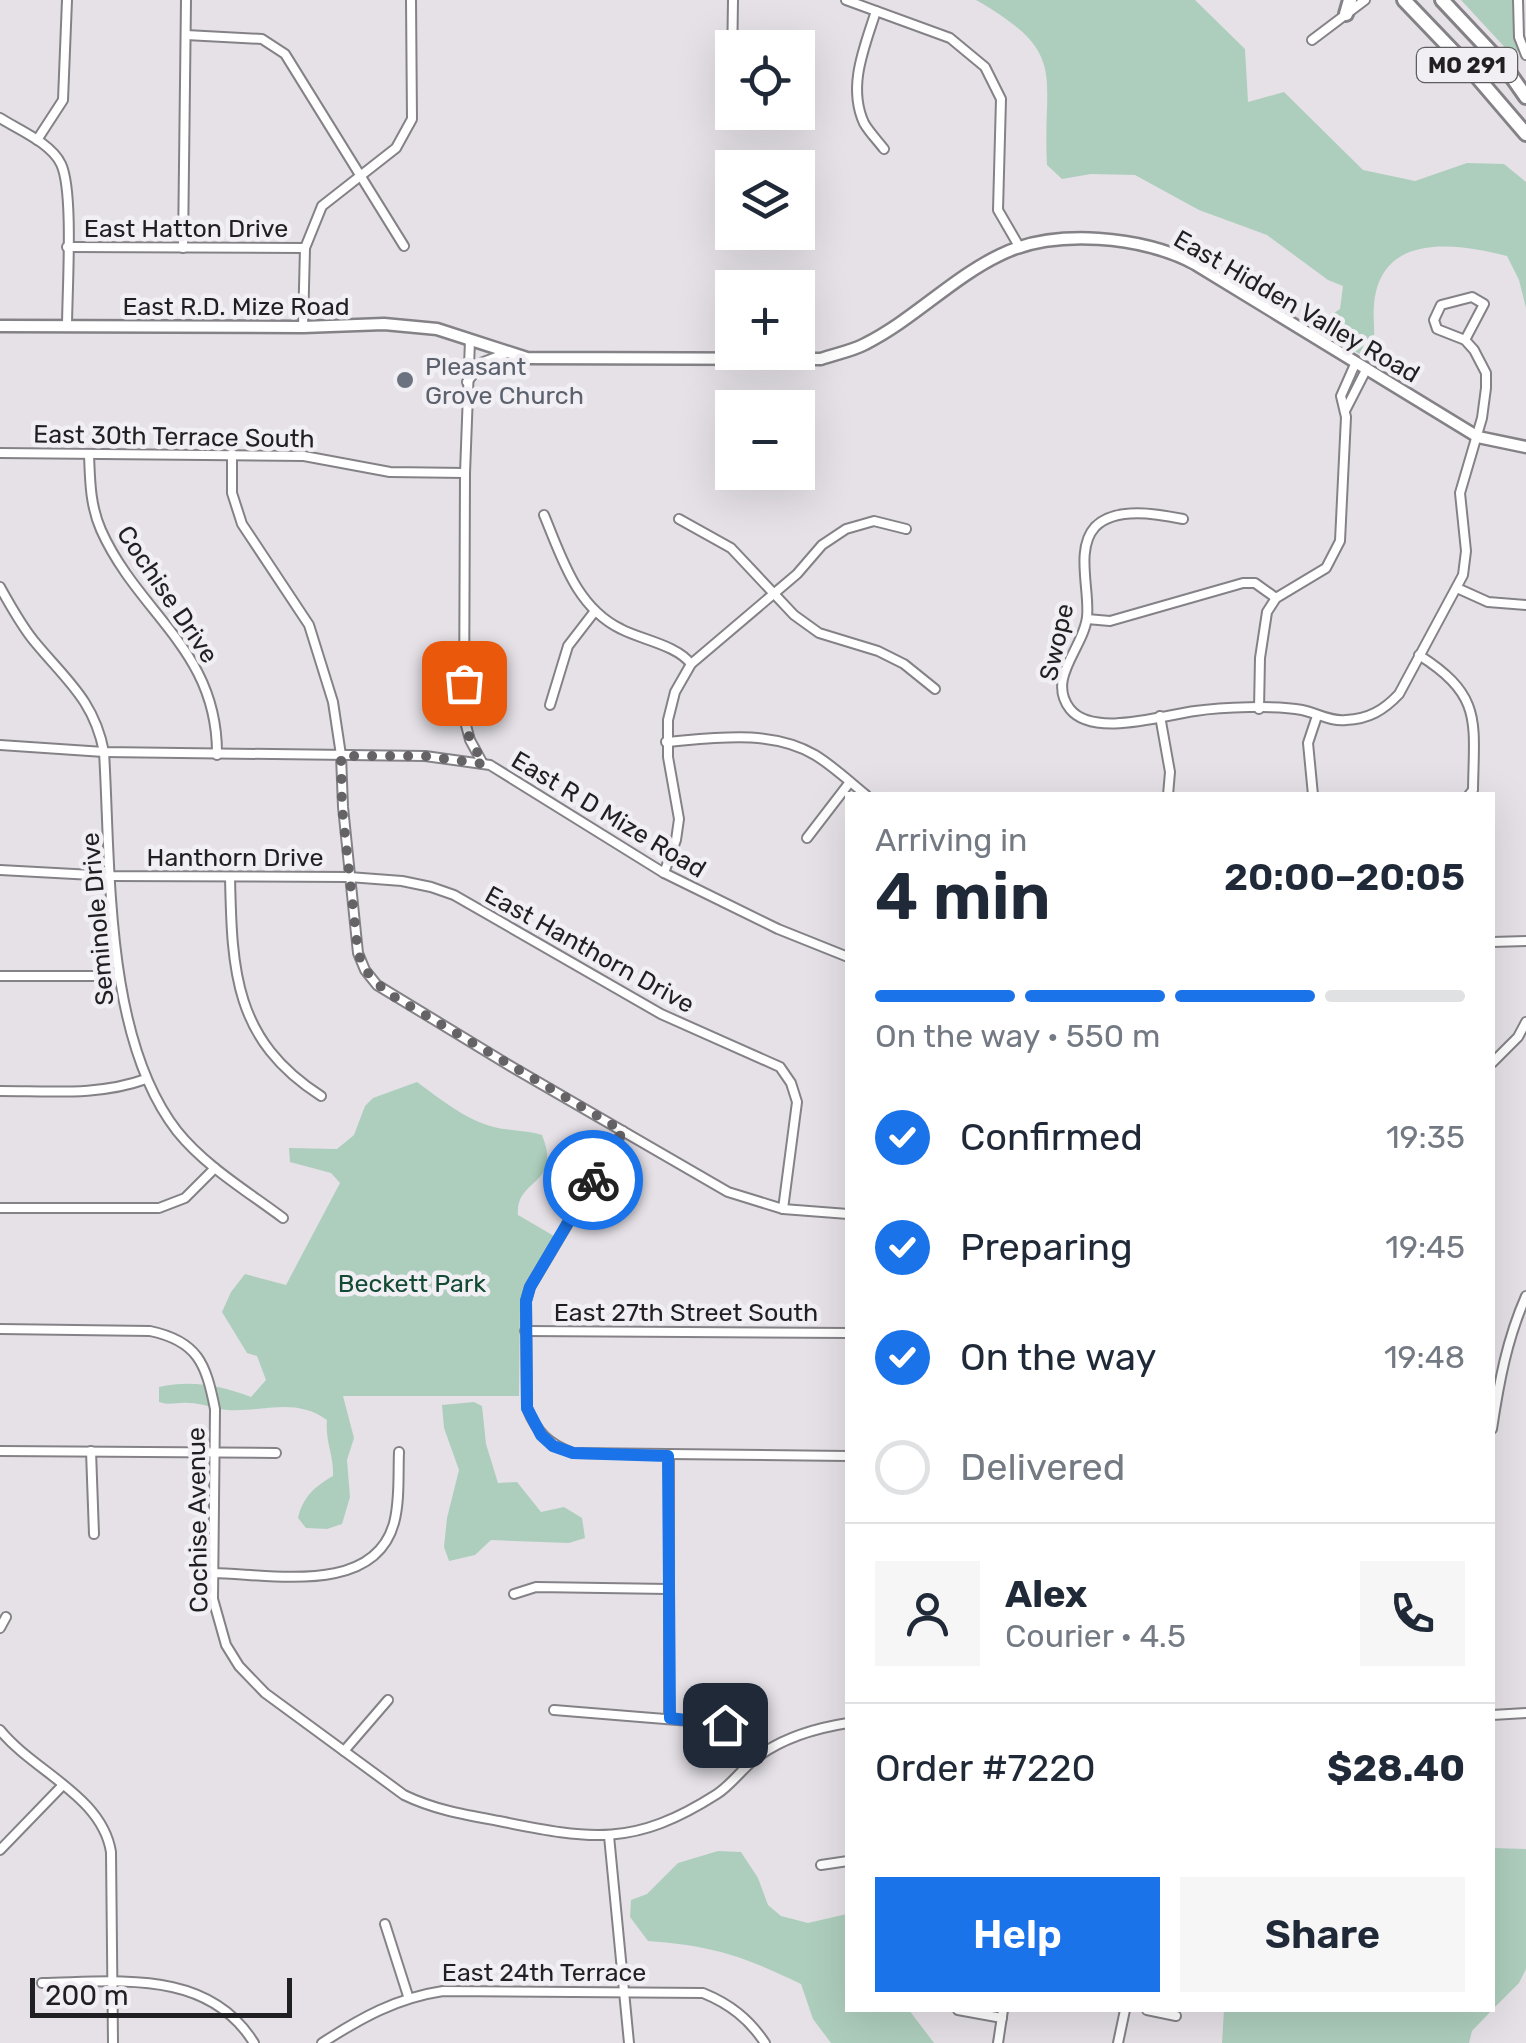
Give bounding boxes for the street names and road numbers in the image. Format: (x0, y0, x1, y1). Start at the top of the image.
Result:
road number: MO 291 (1417, 48, 1517, 82)
street label: East Hatton Drive (84, 214, 288, 243)
street label: East Hidden Valley Road (1169, 224, 1425, 389)
street label: East R.D. Mize Road (122, 292, 350, 321)
street label: East 30th Terrace South (33, 420, 315, 453)
street label: Cochise Drive (111, 520, 224, 668)
street label: Swope (1034, 601, 1079, 684)
street label: East R D Mize Road (506, 745, 711, 884)
street label: Seminole Drive (75, 831, 120, 1007)
street label: Hanthorn Drive (147, 843, 323, 872)
street label: East Hanthorn Drive (480, 880, 699, 1019)
street label: East 27th Street South (554, 1298, 818, 1327)
street label: Cochise Avenue (181, 1427, 214, 1613)
street label: East 24th Terrace (442, 1958, 646, 1987)

